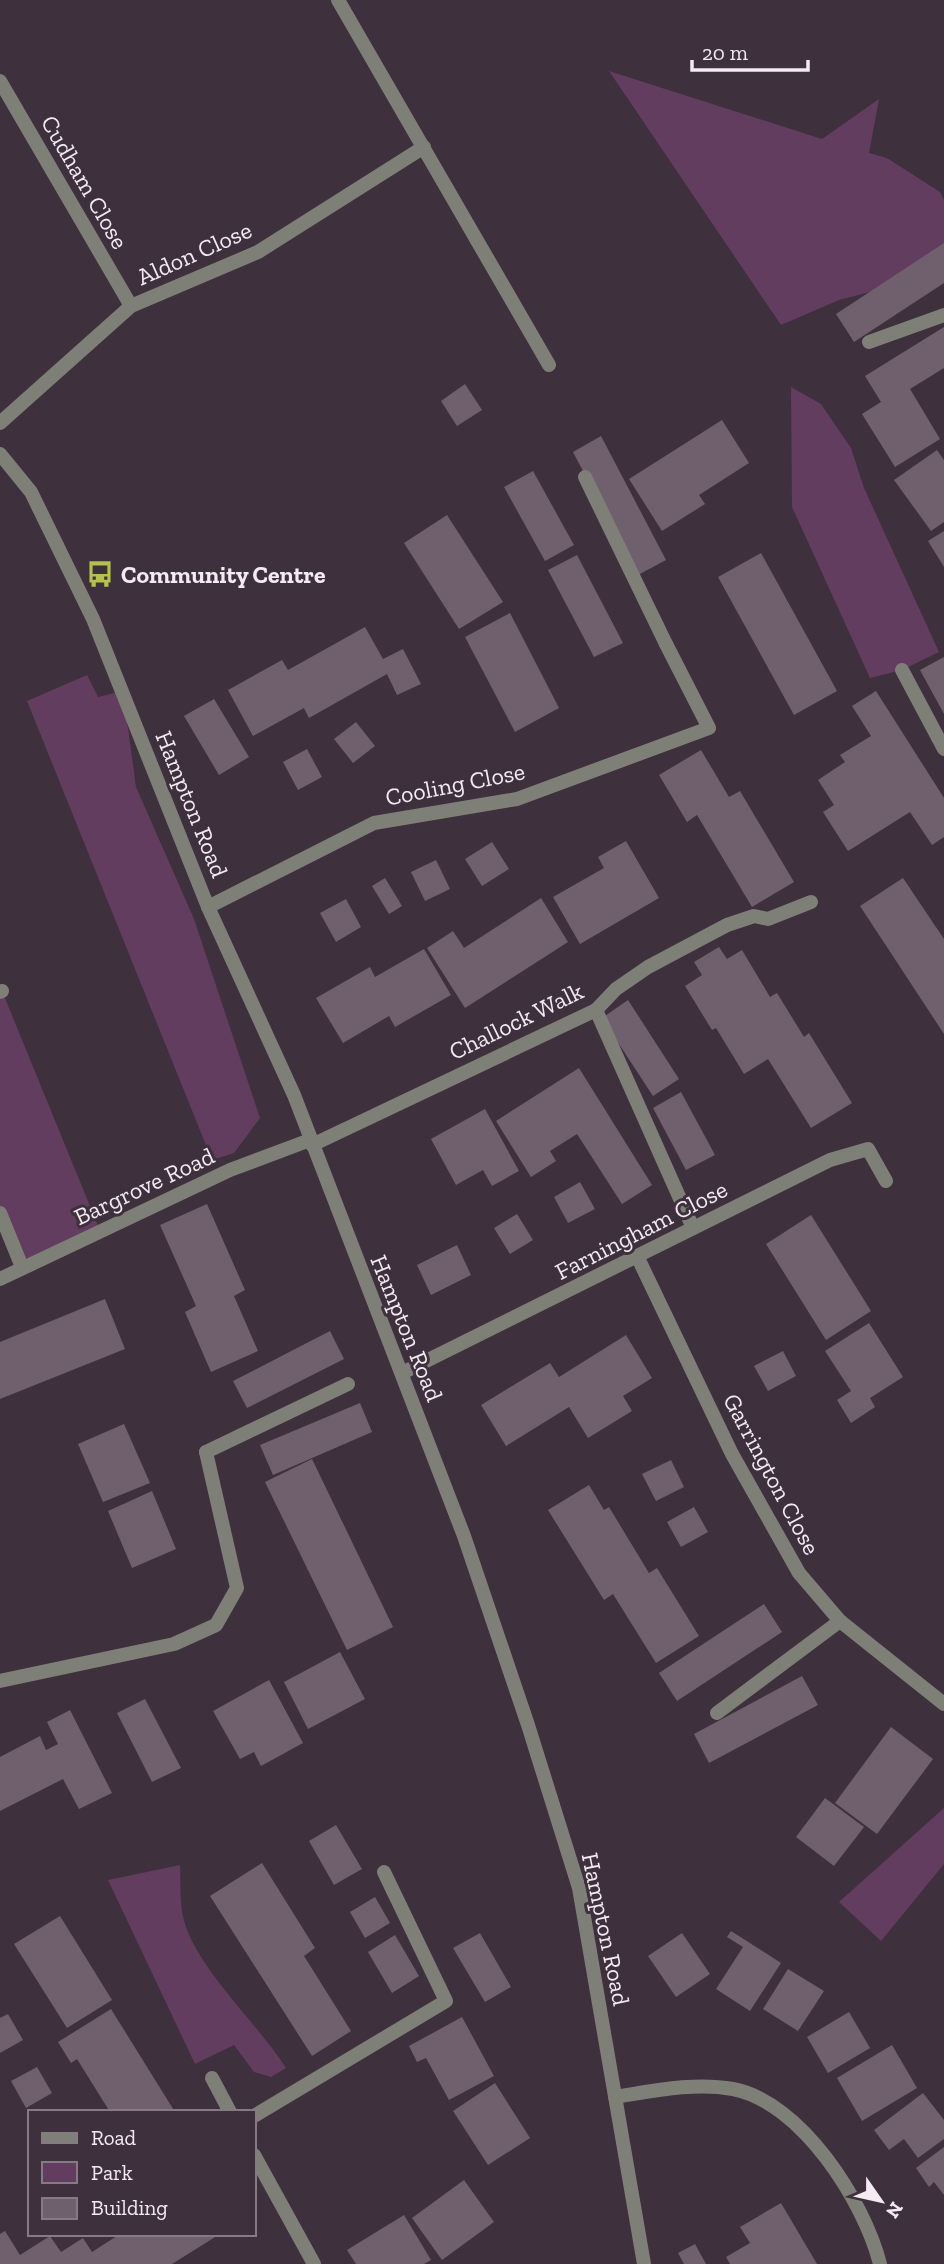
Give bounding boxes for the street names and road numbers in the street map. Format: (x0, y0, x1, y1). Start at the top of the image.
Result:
street label: Cudham Close (35, 110, 135, 254)
street label: Aldon Close (132, 215, 256, 291)
street label: Hampton Road (149, 727, 235, 881)
street label: Cooling Close (383, 756, 527, 812)
street label: Challock Walk (444, 976, 588, 1066)
street label: Bargrove Road (69, 1141, 219, 1231)
street label: Farningham Close (550, 1174, 732, 1286)
street label: Hampton Road (364, 1251, 450, 1405)
street label: Garrington Close (717, 1388, 827, 1560)
street label: Hampton Road (576, 1850, 636, 2008)

